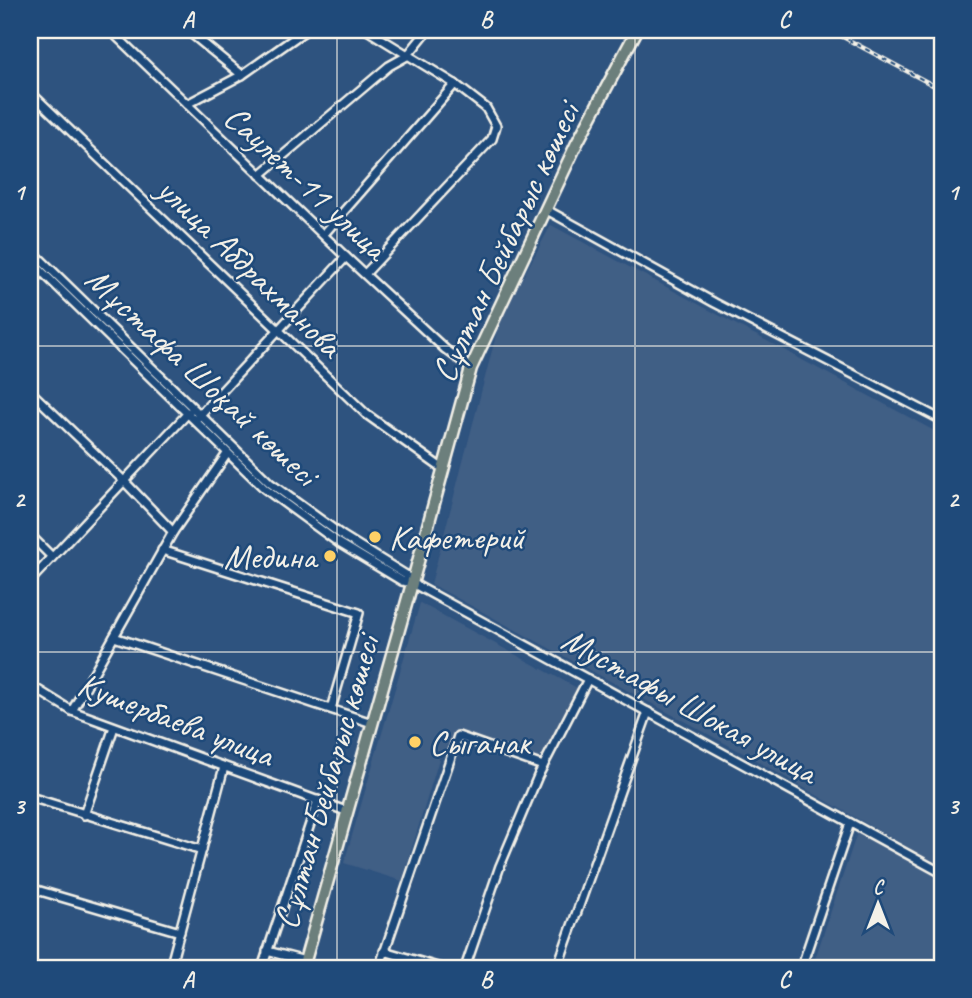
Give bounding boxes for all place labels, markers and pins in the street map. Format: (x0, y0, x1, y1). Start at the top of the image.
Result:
place label: Кафетерий (389, 515, 527, 560)
marker: Кафетерий (367, 529, 383, 545)
place label: Медина (224, 534, 319, 579)
marker: Медина (322, 548, 338, 564)
place label: Сыганак (429, 720, 533, 765)
marker: Сыганак (407, 734, 423, 750)

